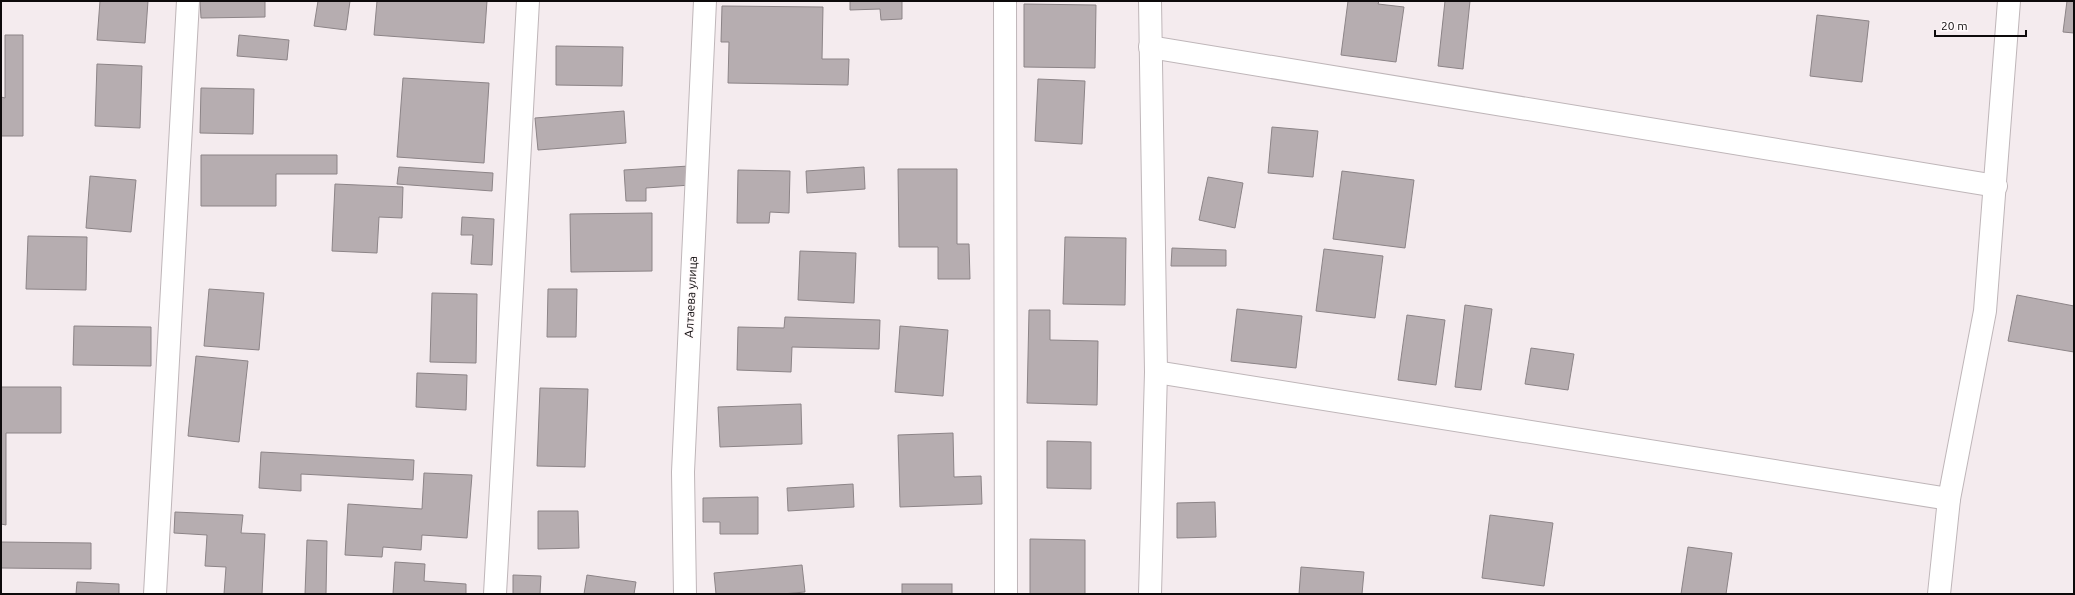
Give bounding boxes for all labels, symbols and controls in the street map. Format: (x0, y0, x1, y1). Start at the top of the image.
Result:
scale bar (1935, 12, 2026, 38)
text: 20 m (1941, 19, 1968, 32)
street label: Алтаева улица (682, 256, 699, 338)

